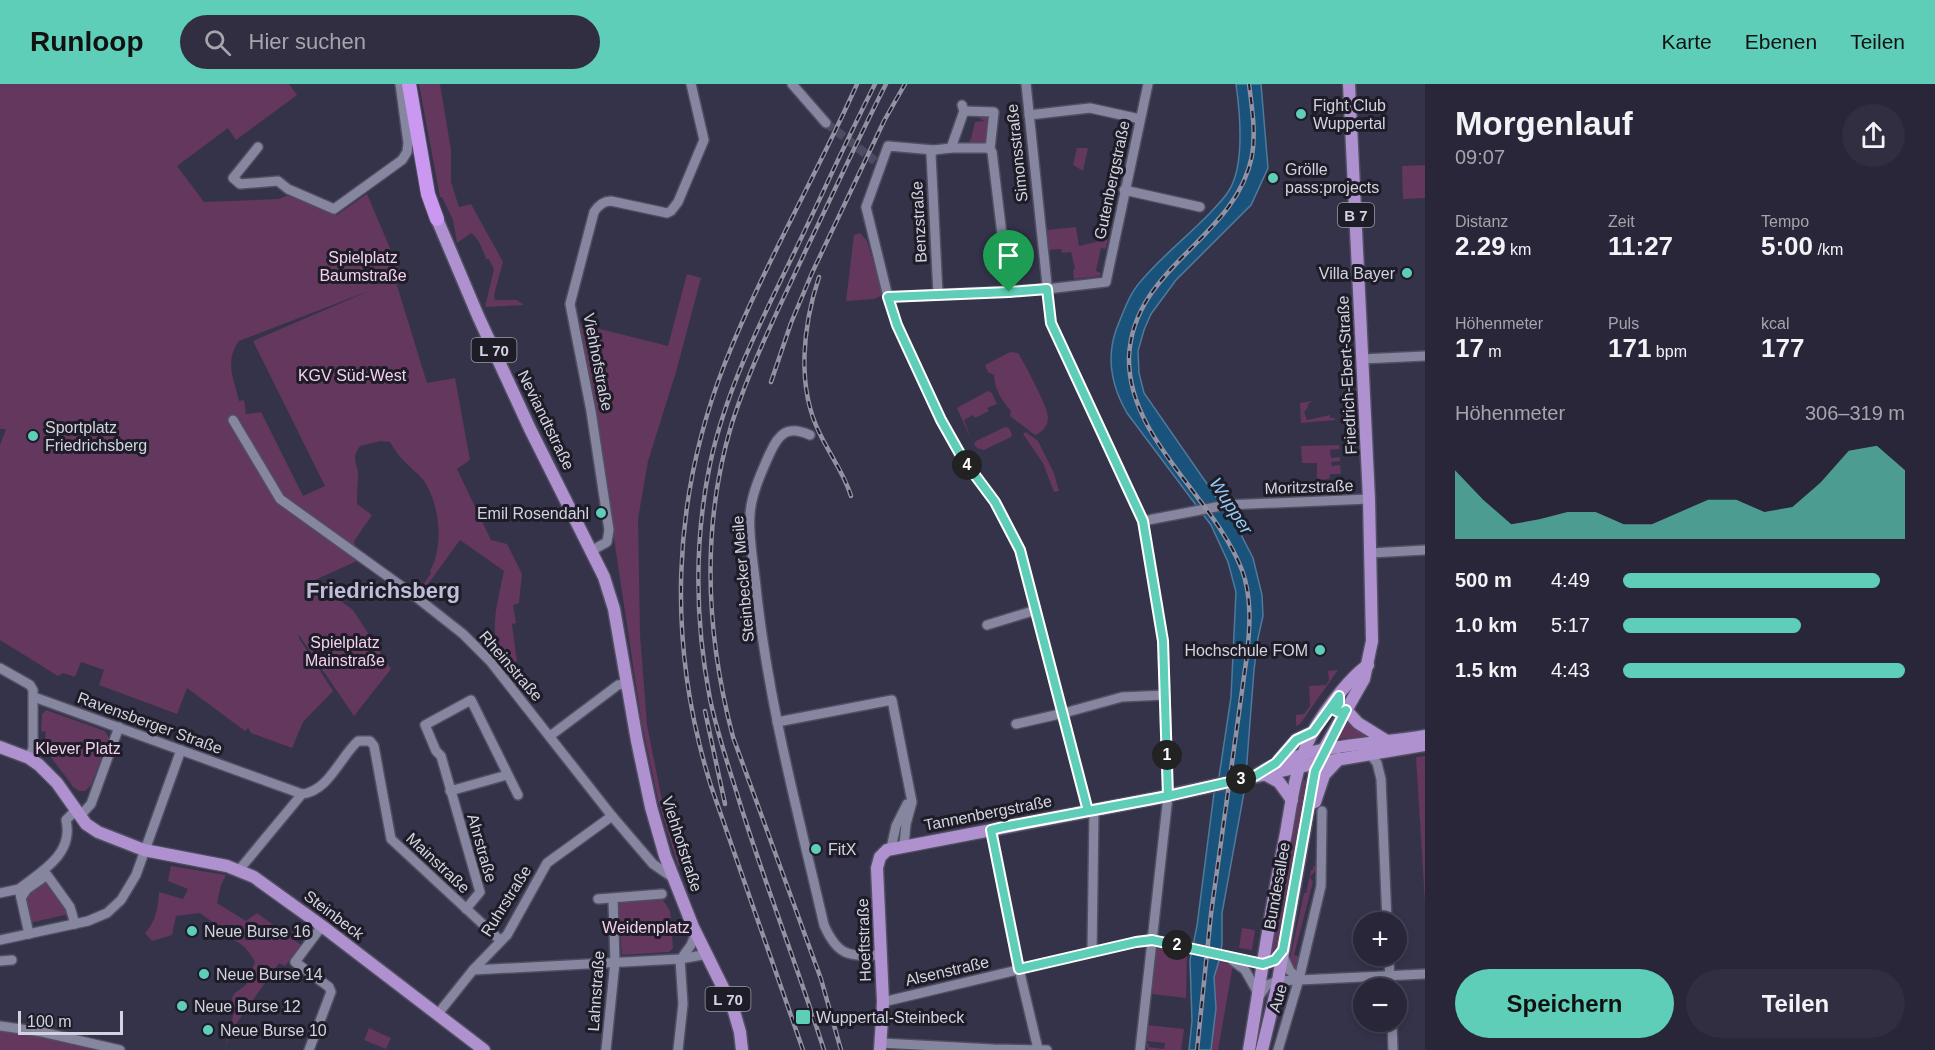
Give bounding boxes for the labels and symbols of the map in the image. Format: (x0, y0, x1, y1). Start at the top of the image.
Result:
place label: Fight Club Wuppertal (1313, 97, 1386, 132)
street label: Simonsstraße (1003, 103, 1031, 203)
marker: Fight Club Wuppertal (1294, 107, 1308, 121)
street label: Gutenbergstraße (1091, 119, 1133, 241)
place label: Grölle pass:projects (1285, 161, 1379, 196)
marker: Grölle pass:projects (1266, 171, 1280, 185)
street label: Benzstraße (908, 181, 930, 263)
road number: B 7 (1338, 203, 1374, 227)
pin (983, 230, 1034, 292)
park label: Spielplatz Baumstraße (319, 249, 407, 284)
place label: Villa Bayer (1319, 265, 1396, 282)
marker: Villa Bayer (1400, 266, 1414, 280)
street label: Friedrich-Ebert-Straße (1334, 295, 1360, 455)
street label: Viehhofstraße (580, 312, 616, 412)
road number: L 70 (472, 338, 516, 362)
park label: KGV Süd-West (298, 367, 407, 384)
street label: Neviandtstraße (515, 368, 577, 473)
place label: Sportplatz Friedrichsberg (45, 419, 147, 454)
marker: Sportplatz Friedrichsberg (26, 429, 40, 443)
pin: 4 (952, 450, 982, 480)
water label: Wupper (1205, 474, 1257, 539)
street label: Moritzstraße (1264, 477, 1354, 497)
place label: Emil Rosendahl (477, 505, 589, 522)
marker: Emil Rosendahl (594, 506, 608, 520)
street label: Steinbecker Meile (729, 515, 757, 643)
district label: Friedrichsberg (306, 578, 460, 603)
street label: Rheinstraße (476, 628, 546, 705)
park label: Spielplatz Mainstraße (305, 634, 385, 669)
place label: Hochschule FOM (1184, 642, 1308, 659)
marker: Hochschule FOM (1313, 643, 1327, 657)
street label: Ravensberger Straße (75, 689, 225, 757)
park label: Klever Platz (35, 740, 121, 757)
pin: 1 (1152, 740, 1182, 770)
pin: 3 (1226, 764, 1256, 794)
street label: Tannenbergstraße (923, 792, 1053, 834)
street label: Viehhofstraße (659, 794, 705, 894)
street label: Ahrstraße (464, 812, 500, 884)
street label: Mainstraße (403, 829, 473, 897)
place label: FitX (828, 841, 857, 858)
street label: Bundesallee (1261, 841, 1293, 931)
marker: FitX (809, 842, 823, 856)
street label: Ruhrstraße (478, 862, 534, 939)
street label: Steinbeck (301, 887, 368, 944)
street label: Hoeftstraße (854, 898, 874, 982)
park label: Weidenplatz (602, 919, 690, 936)
place label: Neue Burse 16 (204, 923, 311, 940)
marker: Neue Burse 16 (185, 924, 199, 938)
pin: 2 (1162, 930, 1192, 960)
street label: Lahnstraße (585, 950, 607, 1032)
street label: Alsenstraße (903, 953, 991, 989)
place label: Neue Burse 14 (216, 966, 323, 983)
marker: Neue Burse 14 (197, 967, 211, 981)
street label: Aue (1266, 982, 1290, 1014)
road number: L 70 (706, 987, 750, 1011)
place label: Neue Burse 12 (194, 998, 301, 1015)
marker: Neue Burse 12 (175, 999, 189, 1013)
scale bar (18, 1008, 123, 1036)
marker: Wuppertal-Steinbeck (794, 1008, 812, 1026)
place label: Wuppertal-Steinbeck (816, 1009, 965, 1026)
place label: Neue Burse 10 (220, 1022, 327, 1039)
marker: Neue Burse 10 (201, 1023, 215, 1037)

